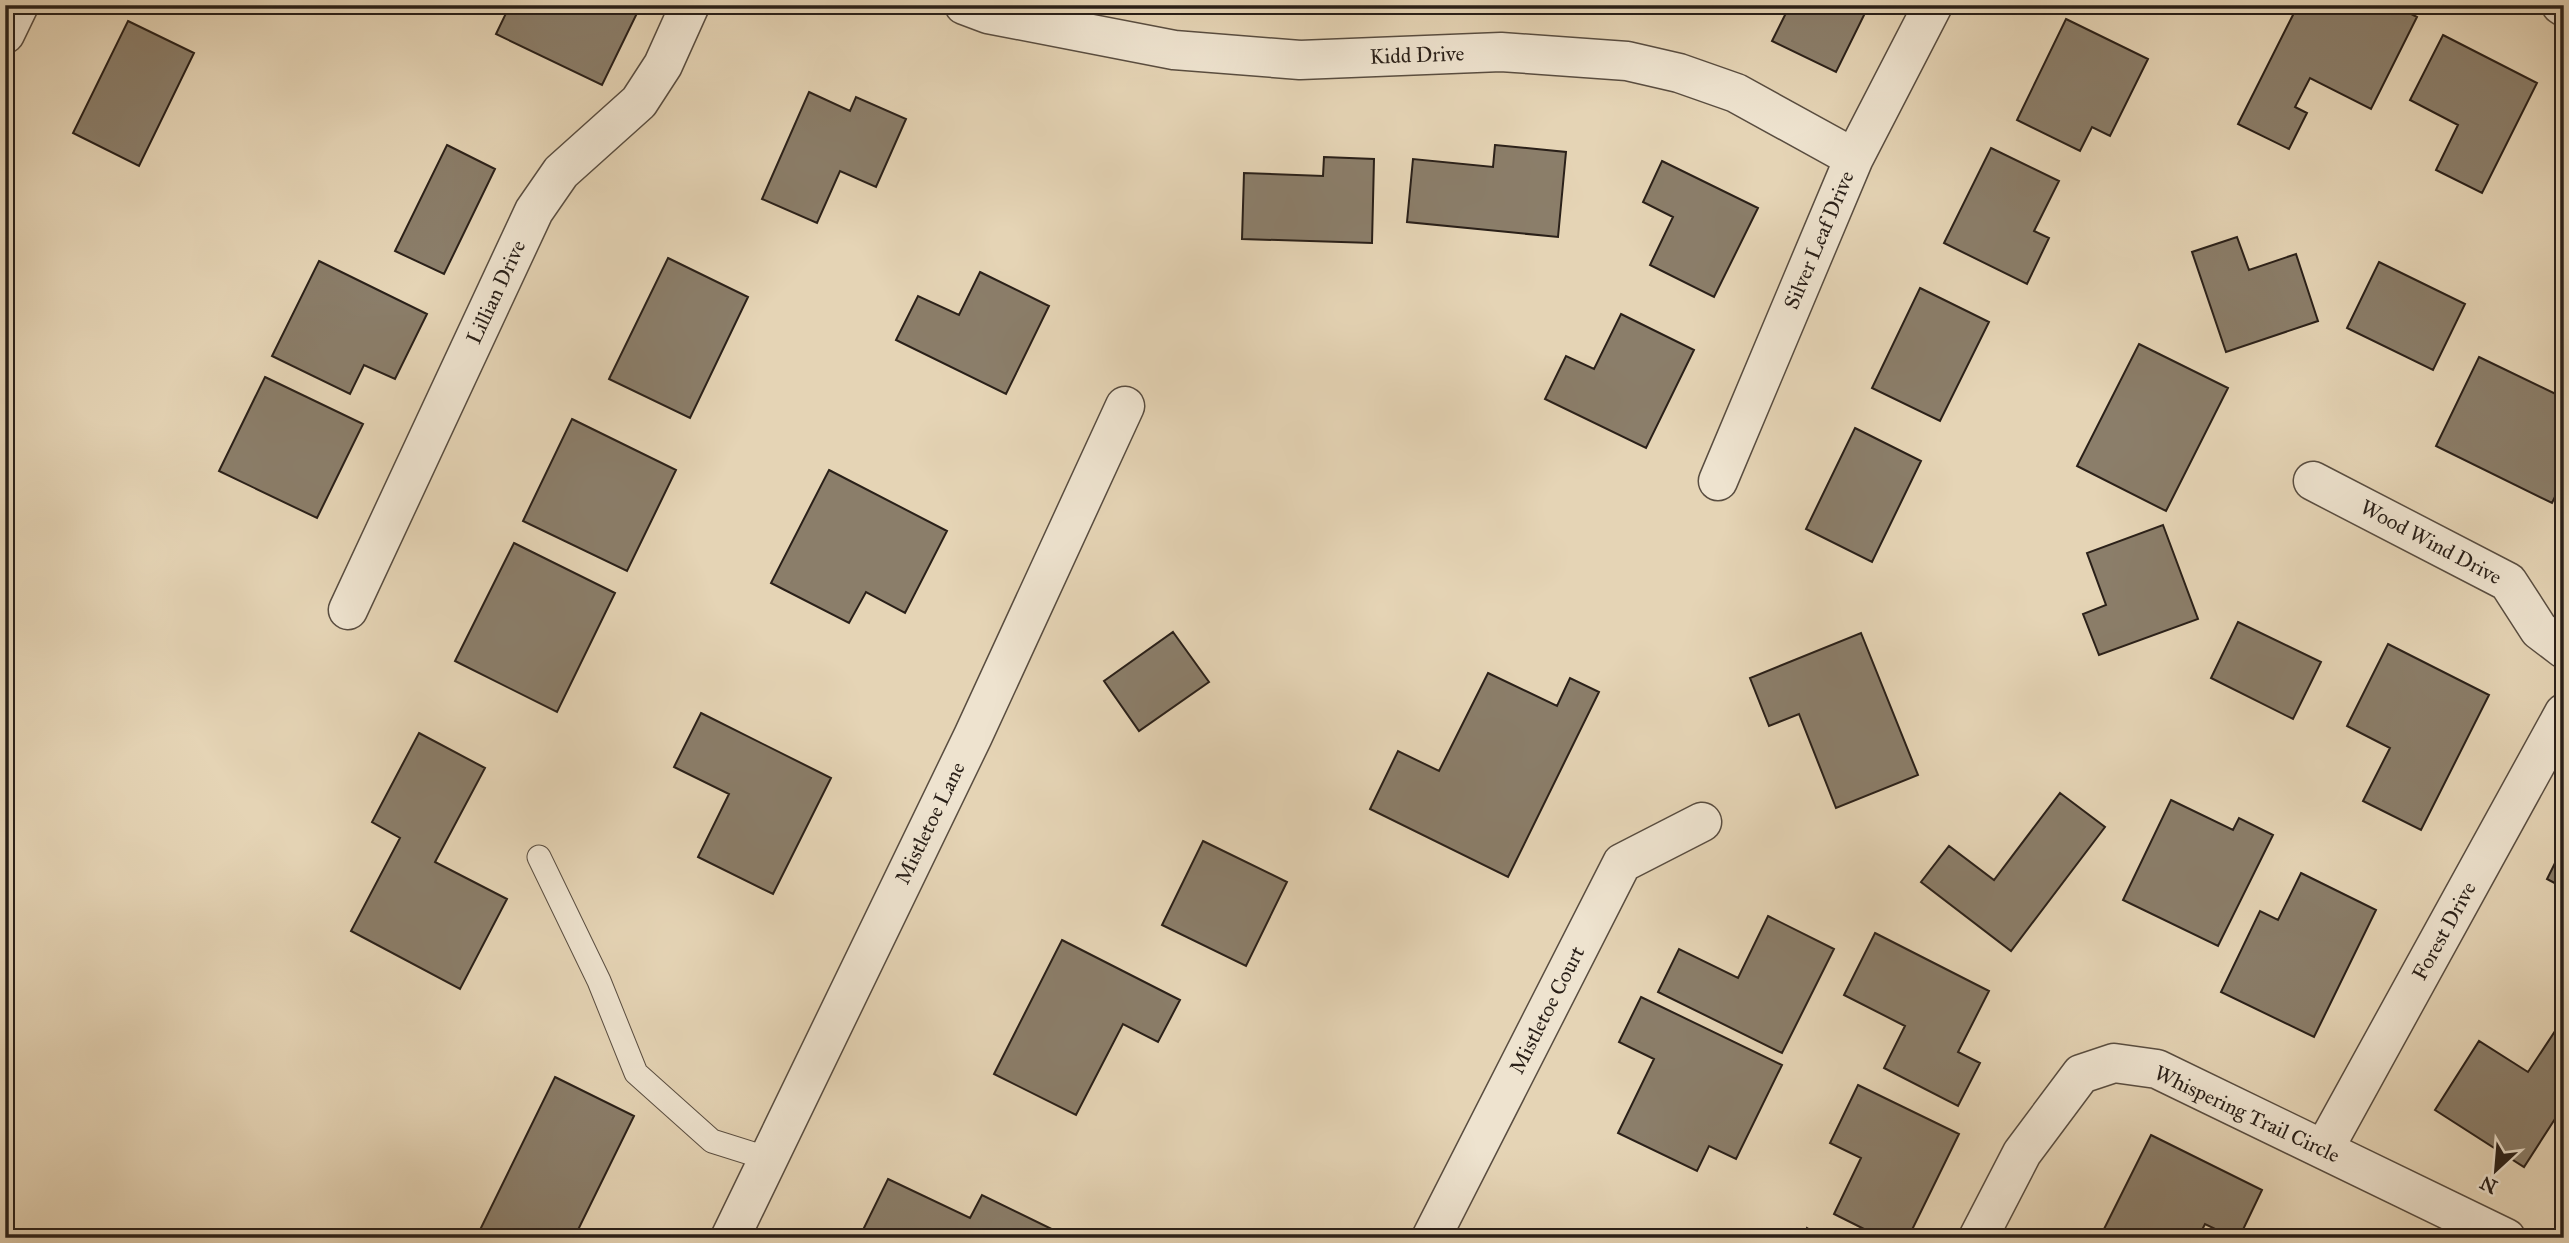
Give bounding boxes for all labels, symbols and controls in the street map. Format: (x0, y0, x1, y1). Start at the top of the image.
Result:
street label: Kidd Drive (1369, 40, 1465, 70)
street label: Silver Leaf Drive (1778, 167, 1860, 313)
street label: Lillian Drive (461, 236, 531, 348)
street label: Wood Wind Drive (2356, 494, 2506, 590)
street label: Mistletoe Lane (889, 757, 971, 888)
street label: Forest Drive (2406, 877, 2482, 985)
street label: Mistletoe Court (1504, 941, 1591, 1078)
street label: Whispering Trail Circle (2150, 1060, 2344, 1168)
north arrow (2460, 1134, 2530, 1204)
text: N (2476, 1171, 2501, 1199)

